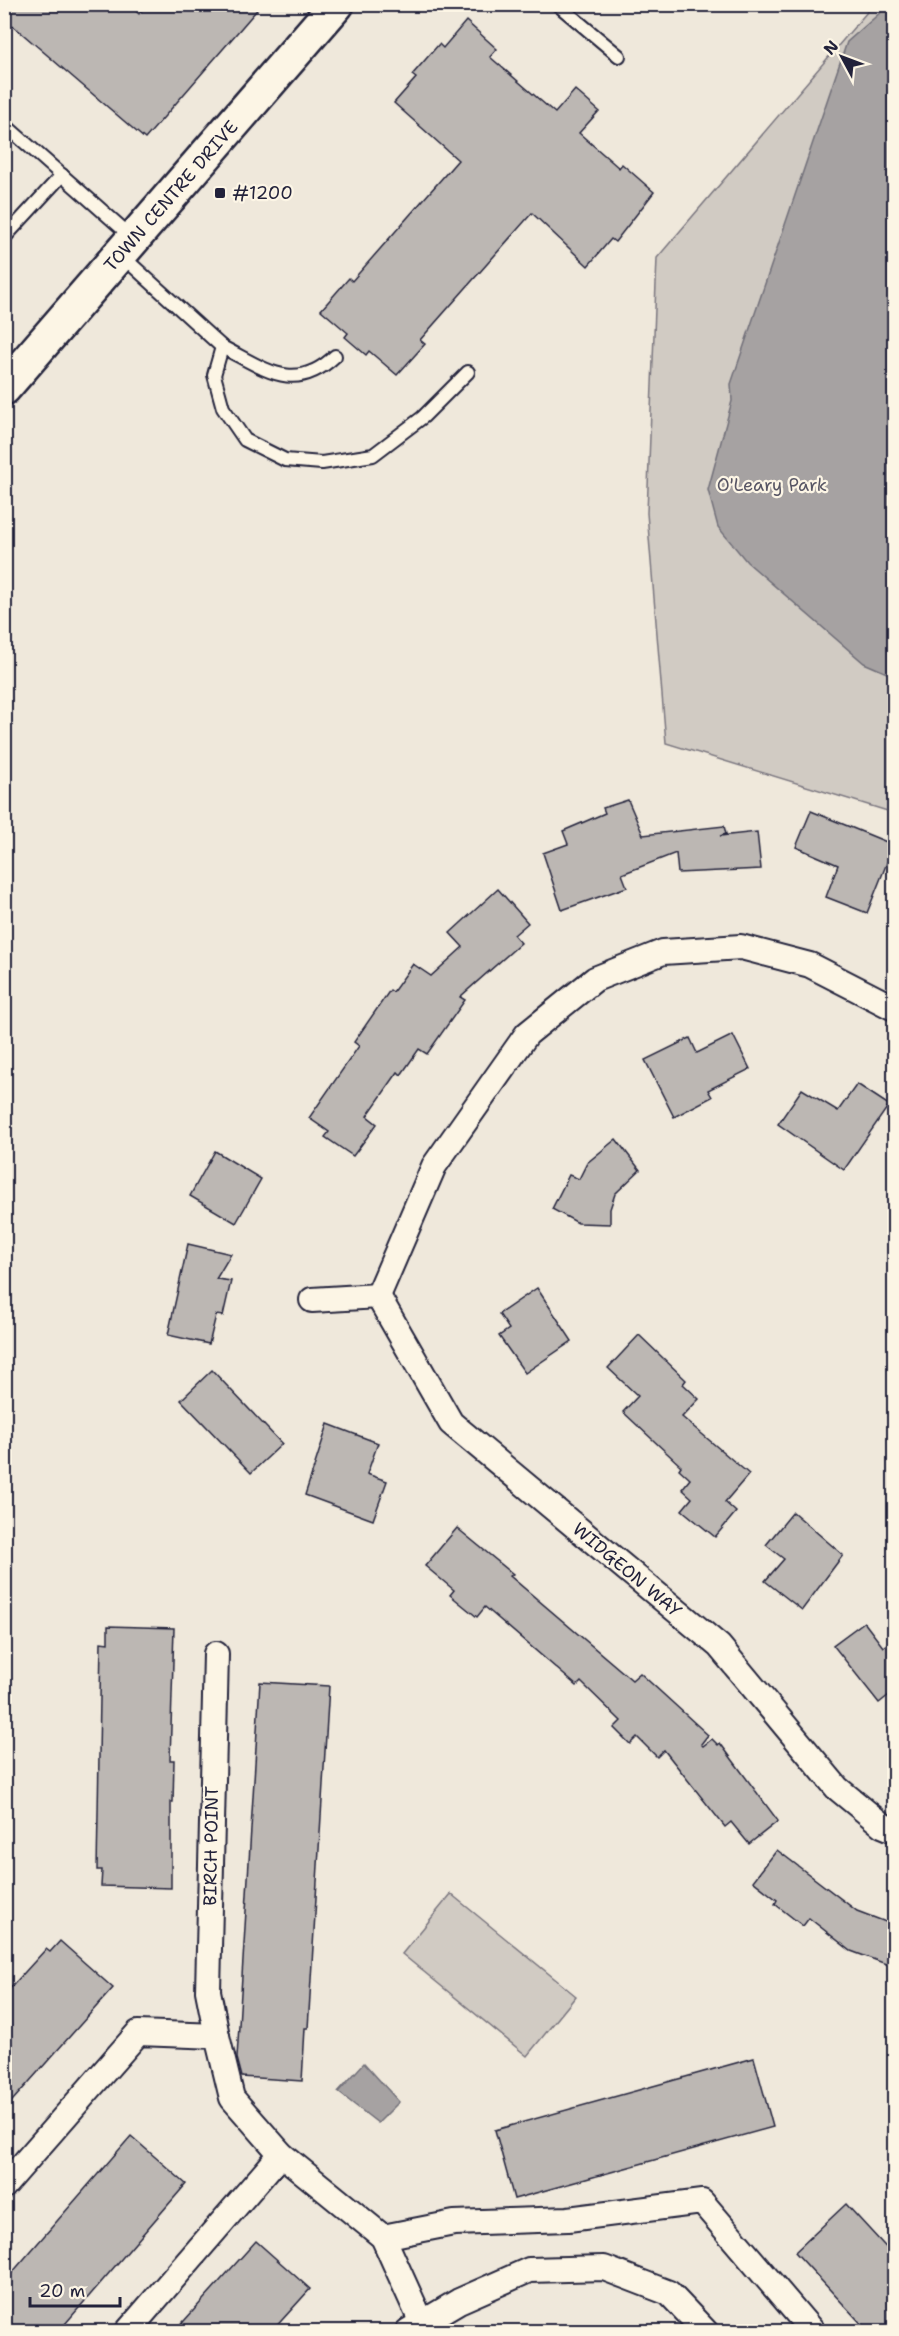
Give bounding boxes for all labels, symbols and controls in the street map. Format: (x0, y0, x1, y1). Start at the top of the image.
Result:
north arrow (812, 27, 872, 87)
text: N (819, 36, 843, 59)
street label: TOWN CENTRE DRIVE (99, 115, 243, 277)
place label: #1200 (232, 181, 293, 205)
marker: #1200 (213, 186, 227, 200)
park label: O'Leary Park (717, 473, 827, 497)
street label: WIDGEON WAY (567, 1517, 687, 1623)
street label: BIRCH POINT (198, 1786, 224, 1906)
scale bar (30, 2270, 120, 2308)
text: 20 m (39, 2279, 85, 2303)

